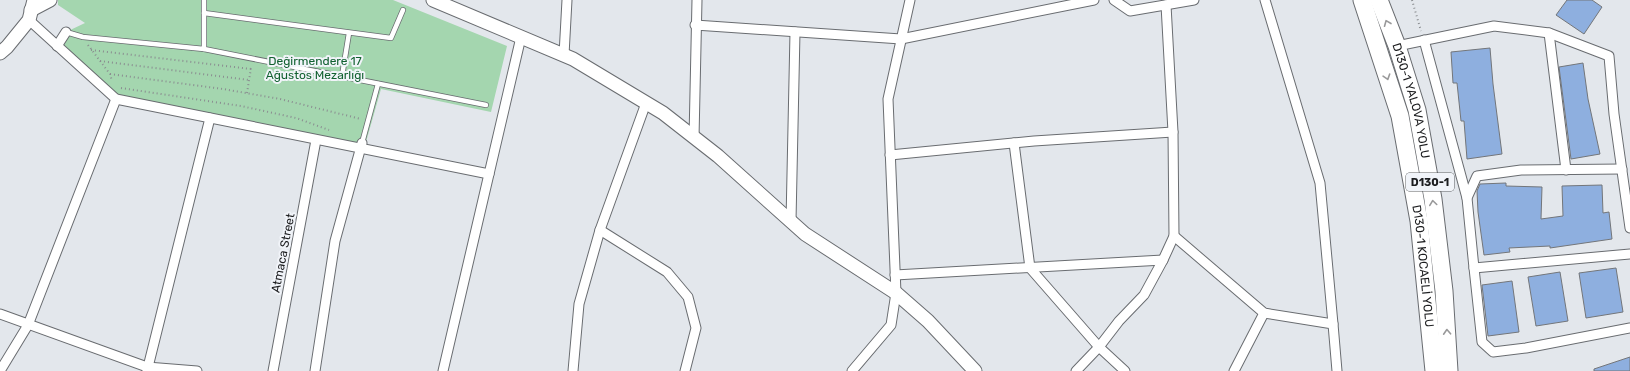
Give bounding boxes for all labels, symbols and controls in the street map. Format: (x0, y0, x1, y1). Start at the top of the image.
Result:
one-way arrow (1384, 20, 1392, 27)
street label: D130-1 YALOVA YOLU (1389, 41, 1433, 160)
park label: Değirmendere 17 Ağustos Mezarlığı (266, 54, 364, 82)
one-way arrow (1383, 73, 1391, 80)
road number: D130-1 (1406, 173, 1454, 191)
one-way arrow (1429, 200, 1438, 206)
street label: D130-1 KOCAELİ YOLU (1409, 204, 1437, 328)
street label: Atmaca Street (268, 212, 298, 294)
one-way arrow (1442, 329, 1451, 335)

